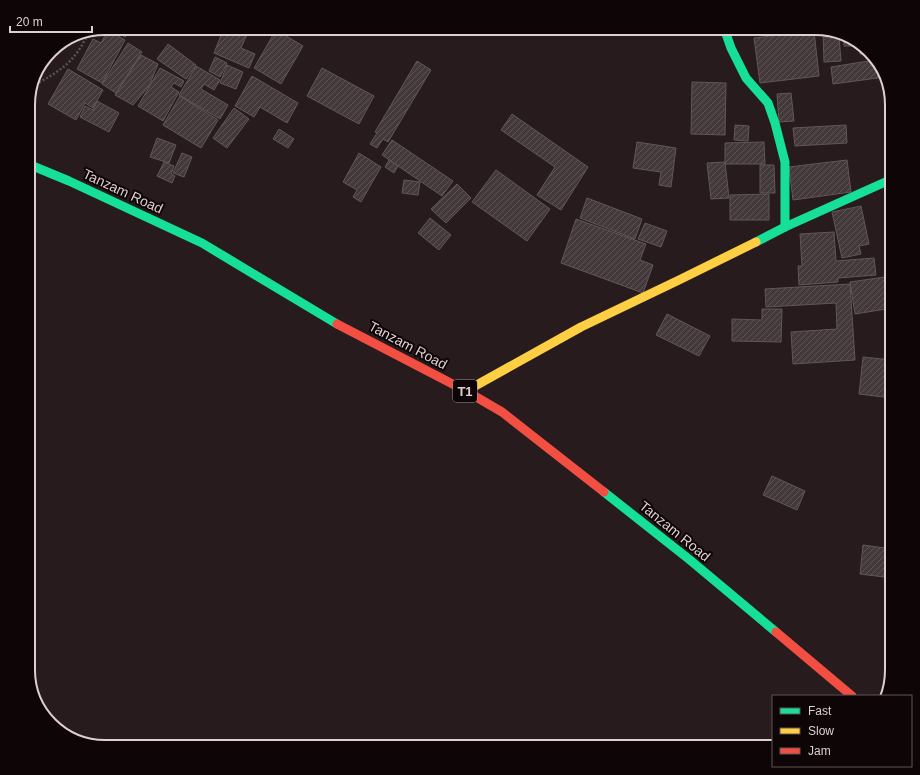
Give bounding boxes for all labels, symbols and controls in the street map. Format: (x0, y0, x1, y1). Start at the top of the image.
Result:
scale bar (10, 8, 92, 34)
text: 20 m (16, 15, 43, 29)
street label: Tanzam Road (80, 165, 166, 217)
street label: Tanzam Road (366, 318, 450, 372)
road number: T1 (453, 380, 477, 402)
street label: Tanzam Road (636, 498, 714, 564)
legend (772, 695, 912, 767)
text: Fast (808, 704, 832, 718)
text: Slow (808, 724, 834, 738)
text: Jam (808, 744, 831, 758)

